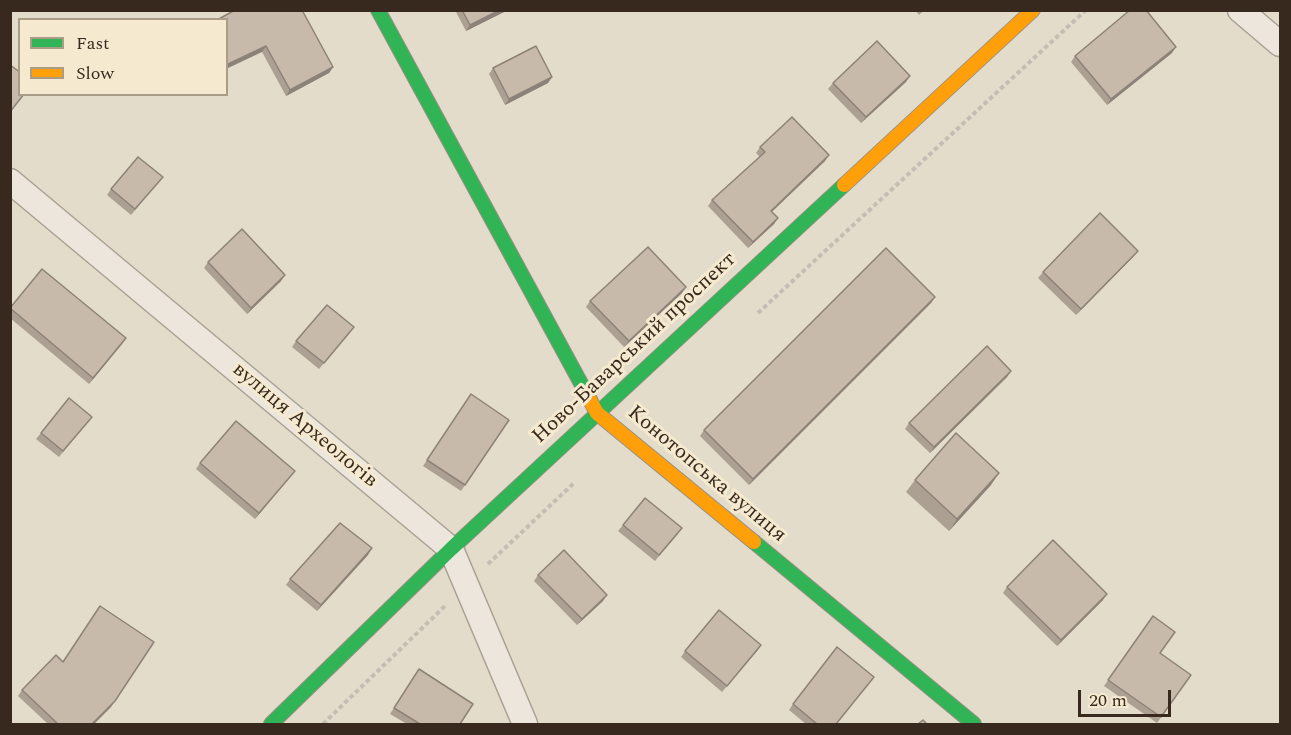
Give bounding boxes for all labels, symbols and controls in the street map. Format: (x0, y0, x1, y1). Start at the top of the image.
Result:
legend (18, 18, 228, 96)
text: Fast (76, 30, 109, 57)
text: Slow (76, 60, 114, 87)
street label: Ново-Баварський проспект (528, 248, 742, 450)
street label: вулиця Археологів (226, 358, 382, 494)
street label: Конотопська вулиця (622, 401, 790, 549)
scale bar (1081, 678, 1174, 716)
text: 20 m (1089, 687, 1127, 714)

